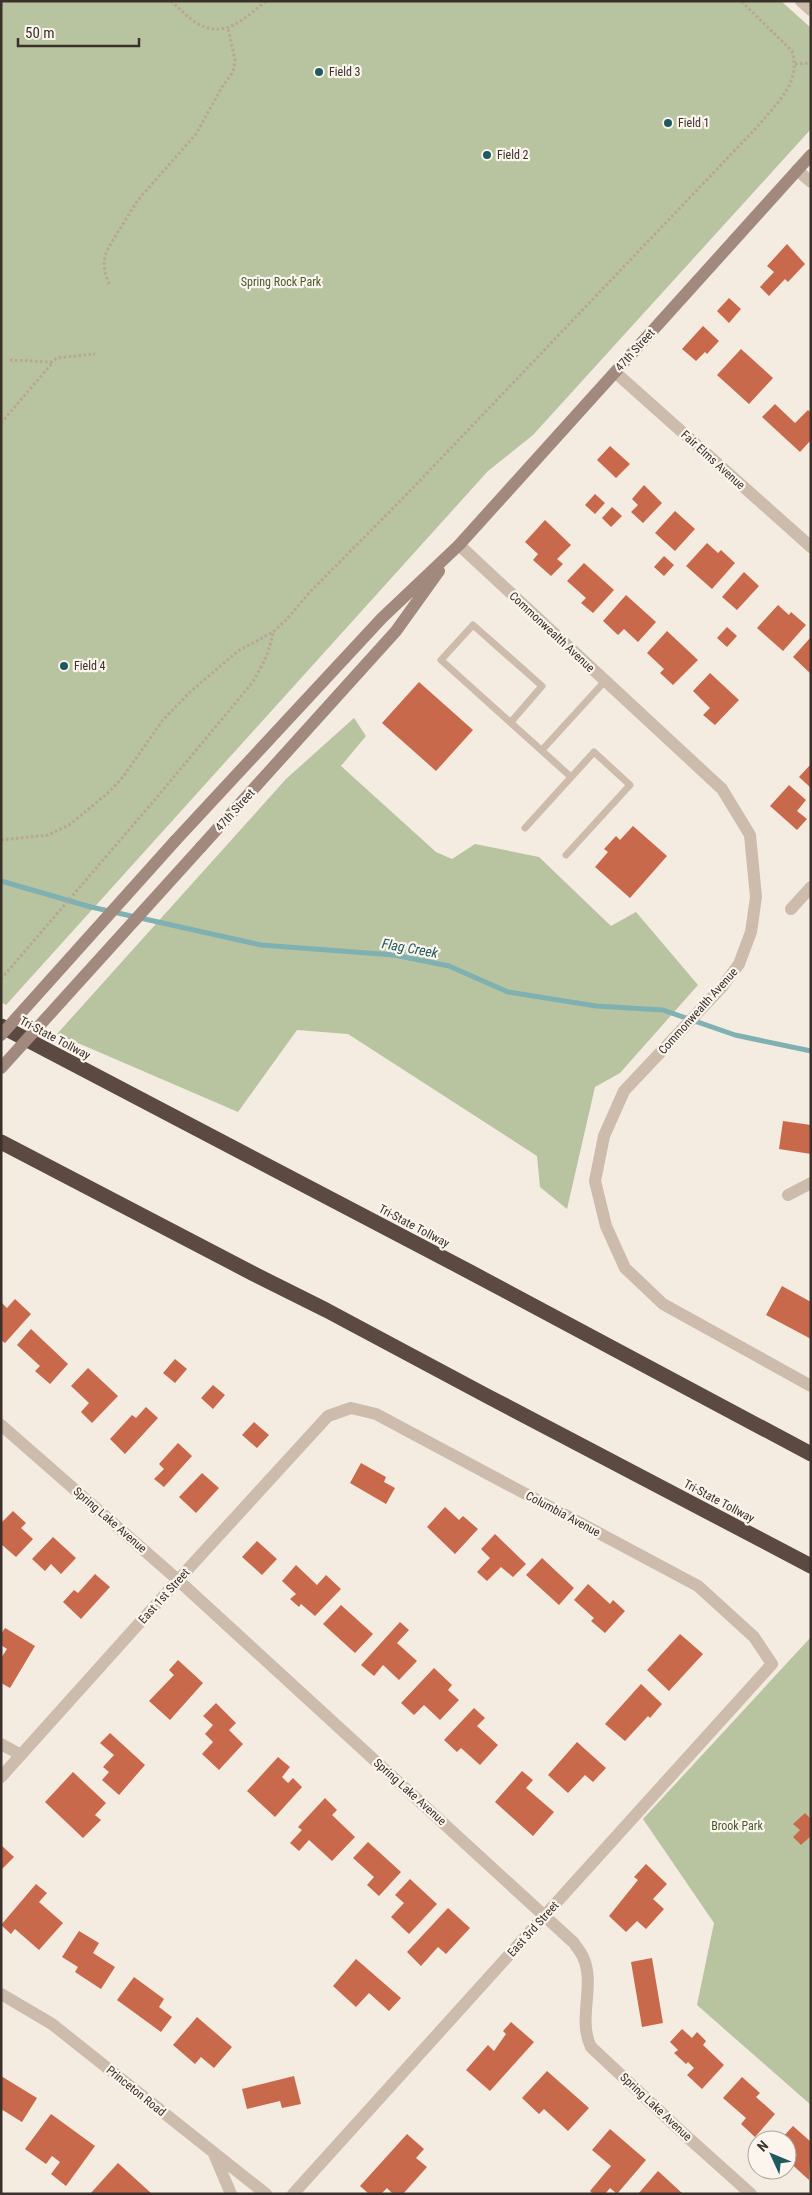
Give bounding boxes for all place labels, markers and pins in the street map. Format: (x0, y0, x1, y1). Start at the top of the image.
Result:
place label: Field 3 (329, 65, 361, 79)
marker: Field 3 (313, 66, 325, 78)
place label: Field 1 (678, 116, 710, 130)
marker: Field 1 (662, 117, 674, 129)
place label: Field 2 (497, 148, 529, 162)
marker: Field 2 (481, 149, 493, 161)
place label: Field 4 (74, 659, 106, 673)
marker: Field 4 (58, 660, 70, 672)

